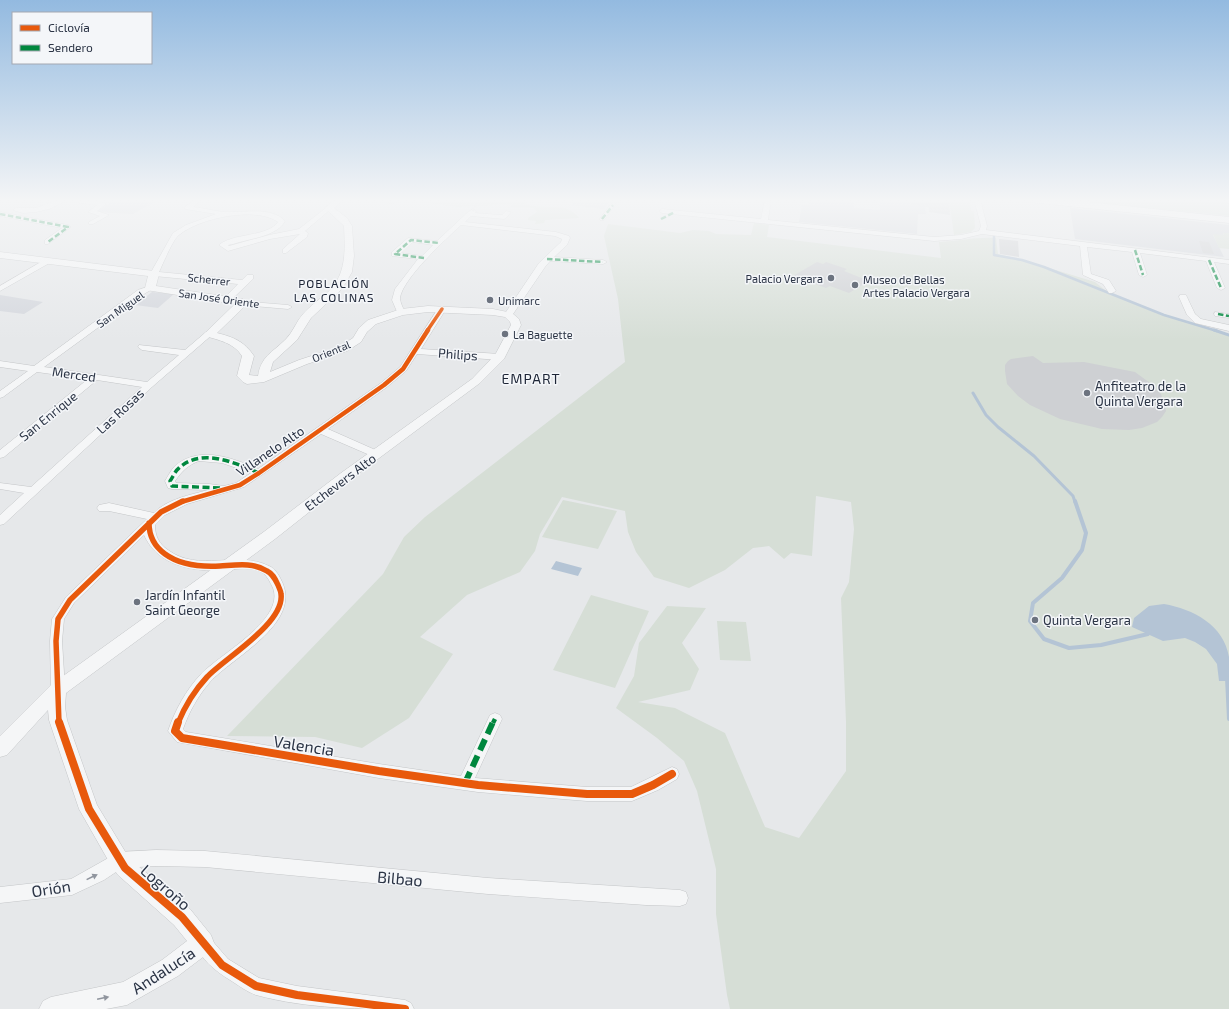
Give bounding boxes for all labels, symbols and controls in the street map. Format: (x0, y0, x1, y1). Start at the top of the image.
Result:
legend (12, 12, 152, 64)
text: Ciclovía (48, 20, 90, 34)
text: Sendero (48, 40, 93, 54)
street label: Scherrer (187, 270, 232, 288)
place label: Palacio Vergara (746, 272, 823, 285)
marker: Palacio Vergara (826, 273, 836, 283)
place label: Museo de Bellas Artes Palacio Vergara (863, 273, 970, 299)
district label: POBLACIÓN LAS COLINAS (294, 276, 374, 304)
marker: Museo de Bellas Artes Palacio Vergara (850, 280, 860, 290)
street label: San José Oriente (178, 286, 260, 310)
street label: San Miguel (94, 287, 147, 330)
place label: Unimarc (498, 294, 540, 307)
marker: Unimarc (485, 295, 495, 305)
place label: La Baguette (513, 328, 573, 341)
marker: La Baguette (500, 329, 510, 339)
street label: Oriental (310, 337, 353, 365)
street label: Philips (438, 345, 478, 363)
street label: Merced (51, 363, 97, 385)
district label: EMPART (501, 370, 561, 387)
place label: Anfiteatro de la Quinta Vergara (1095, 378, 1186, 409)
street label: Las Rosas (93, 385, 147, 437)
street label: San Enrique (16, 388, 80, 444)
marker: Anfiteatro de la Quinta Vergara (1082, 388, 1092, 398)
street label: Villanelo Alto (233, 422, 307, 480)
street label: Etchevers Alto (301, 450, 379, 514)
place label: Jardín Infantil Saint George (145, 587, 226, 618)
marker: Jardín Infantil Saint George (132, 597, 142, 607)
place label: Quinta Vergara (1043, 612, 1131, 628)
marker: Quinta Vergara (1030, 615, 1040, 625)
street label: Valencia (272, 731, 336, 759)
street label: Logroño (137, 860, 195, 914)
street label: Bilbao (376, 867, 424, 889)
one-way arrow (87, 874, 98, 880)
street label: Orión (30, 876, 72, 900)
street label: Andalucía (128, 943, 198, 997)
one-way arrow (97, 995, 109, 1001)

